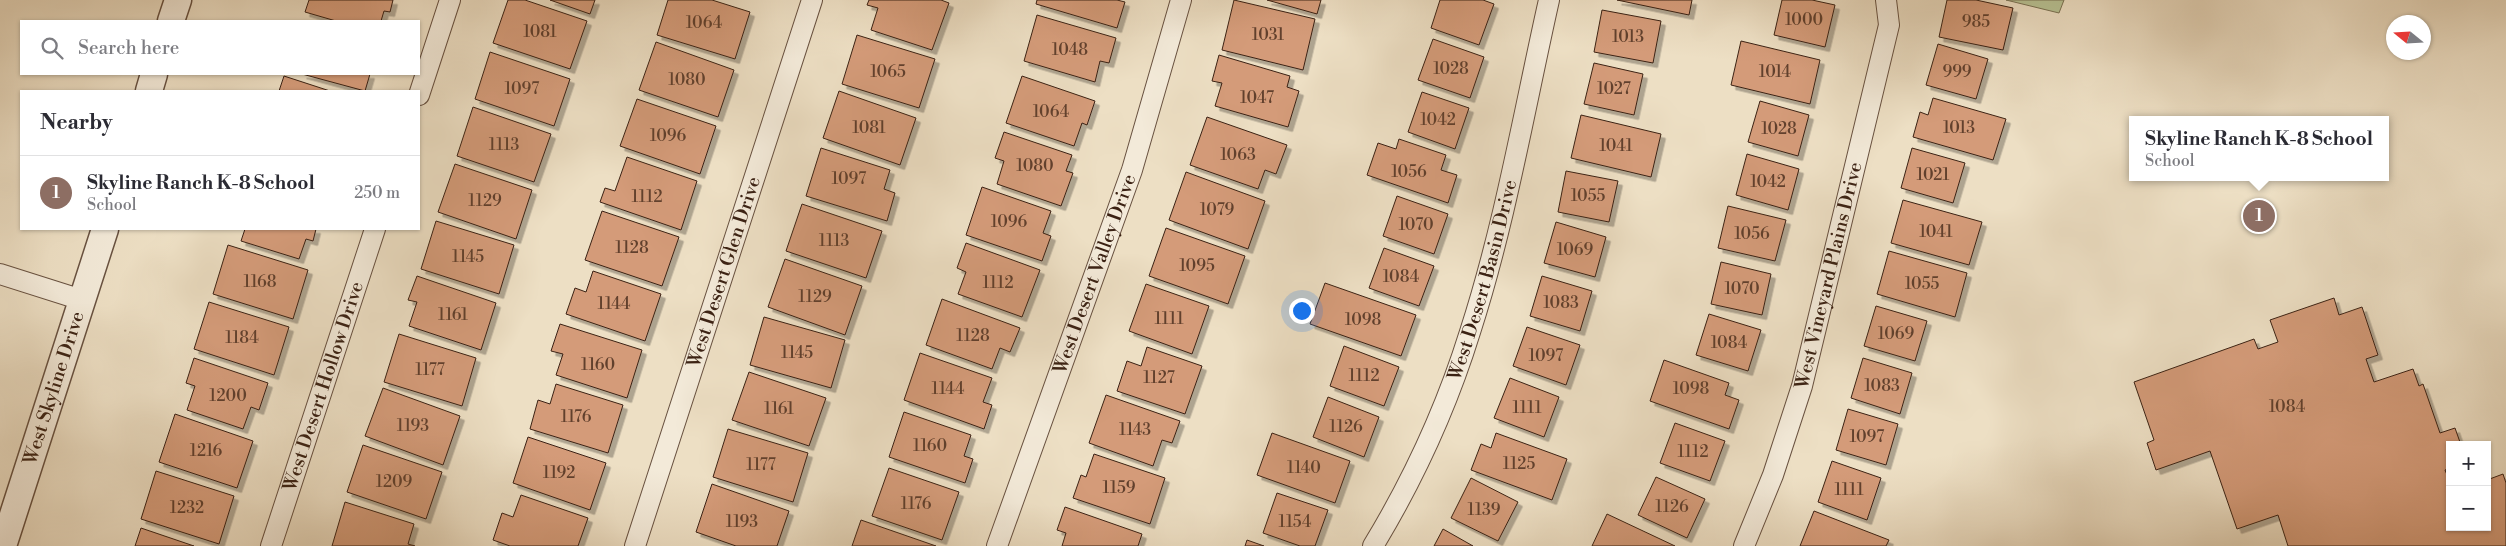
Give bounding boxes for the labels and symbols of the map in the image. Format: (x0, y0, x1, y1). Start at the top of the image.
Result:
house number: 1000 (1785, 10, 1823, 30)
house number: 985 (1962, 12, 1990, 32)
house number: 1064 (686, 13, 723, 33)
north arrow (2386, 15, 2431, 60)
house number: 1081 (523, 22, 557, 42)
house number: 1031 (1252, 25, 1284, 45)
house number: 1013 (1612, 27, 1644, 47)
house number: 1048 (1052, 40, 1088, 60)
house number: 1028 (1433, 59, 1469, 79)
house number: 1065 (870, 62, 906, 82)
house number: 1014 (1759, 62, 1792, 82)
house number: 999 (1942, 62, 1972, 82)
house number: 1080 (668, 70, 706, 90)
house number: 1097 (505, 79, 539, 99)
house number: 1027 (1597, 79, 1631, 99)
house number: 1047 (1240, 88, 1274, 108)
house number: 1064 (1033, 102, 1070, 122)
house number: 1042 (1420, 110, 1456, 130)
house number: 1081 (852, 118, 886, 138)
house number: 1013 (1943, 118, 1975, 138)
house number: 1028 (1761, 119, 1797, 139)
house number: 1096 (650, 126, 686, 146)
house number: 1113 (489, 135, 519, 155)
house number: 1041 (1599, 136, 1633, 156)
house number: 1063 (1220, 145, 1256, 165)
house number: 1080 (1016, 156, 1054, 176)
street label: West Vineyard Plains Drive (1789, 160, 1868, 392)
house number: 1056 (1391, 162, 1427, 182)
house number: 1021 (1917, 165, 1950, 185)
house number: 1097 (832, 169, 866, 189)
street label: West Desert Valley Drive (1047, 171, 1142, 378)
house number: 1042 (1750, 172, 1786, 192)
street label: West Desert Glen Drive (681, 173, 766, 372)
street label: West Desert Basin Drive (1442, 177, 1522, 385)
house number: 1055 (1571, 186, 1605, 206)
house number: 1112 (631, 187, 663, 207)
house number: 1129 (468, 191, 502, 211)
pin: 1 (2243, 197, 2275, 235)
house number: 1079 (1200, 200, 1234, 220)
house number: 1096 (991, 212, 1027, 232)
house number: 1070 (1398, 215, 1434, 235)
house number: 1041 (1919, 222, 1953, 242)
house number: 1056 (1734, 224, 1770, 244)
house number: 1113 (819, 231, 849, 251)
house number: 1128 (615, 238, 649, 258)
house number: 1069 (1557, 240, 1593, 260)
house number: 1145 (452, 247, 484, 267)
house number: 1095 (1179, 256, 1215, 276)
house number: 1084 (1383, 267, 1420, 287)
house number: 1168 (243, 272, 277, 292)
house number: 1112 (982, 273, 1014, 293)
house number: 1055 (1905, 274, 1939, 294)
street label: West Desert Hollow Drive (277, 278, 369, 495)
house number: 1070 (1724, 279, 1760, 299)
house number: 1129 (798, 287, 832, 307)
house number: 1083 (1543, 293, 1579, 313)
house number: 1144 (597, 294, 631, 314)
your location (1289, 298, 1315, 324)
house number: 1161 (438, 305, 468, 325)
street label: West Skyline Drive (18, 308, 90, 469)
house number: 1111 (1154, 309, 1184, 329)
house number: 1098 (1345, 310, 1381, 330)
house number: 1069 (1878, 324, 1914, 344)
house number: 1128 (956, 326, 990, 346)
house number: 1184 (225, 328, 259, 348)
house number: 1084 (1711, 333, 1748, 353)
house number: 1145 (781, 343, 813, 363)
house number: 1097 (1529, 346, 1563, 366)
house number: 1160 (581, 355, 615, 375)
house number: 1177 (415, 360, 445, 380)
house number: 1112 (1348, 366, 1380, 386)
house number: 1127 (1143, 368, 1175, 388)
house number: 1083 (1864, 376, 1900, 396)
house number: 1144 (931, 379, 965, 399)
house number: 1098 (1673, 379, 1709, 399)
house number: 1200 (209, 386, 247, 406)
house number: 1084 (2269, 397, 2306, 417)
house number: 1111 (1512, 398, 1542, 418)
house number: 1161 (764, 399, 794, 419)
house number: 1176 (561, 407, 592, 427)
house number: 1193 (397, 416, 429, 436)
house number: 1126 (1329, 417, 1363, 437)
house number: 1143 (1119, 420, 1151, 440)
house number: 1097 (1850, 427, 1884, 447)
house number: 1160 (913, 436, 947, 456)
house number: 1216 (190, 441, 223, 461)
house number: 1112 (1677, 442, 1709, 462)
house number: 1125 (1503, 454, 1535, 474)
house number: 1177 (746, 455, 776, 475)
house number: 1140 (1287, 458, 1321, 478)
house number: 1192 (543, 463, 575, 483)
house number: 1209 (376, 472, 413, 492)
house number: 1159 (1103, 478, 1136, 498)
house number: 1111 (1834, 480, 1864, 500)
house number: 1176 (901, 494, 932, 514)
house number: 1126 (1655, 497, 1689, 517)
house number: 1232 (170, 498, 204, 518)
house number: 1139 (1468, 500, 1501, 520)
house number: 1193 (726, 512, 758, 532)
house number: 1154 (1279, 512, 1312, 532)

